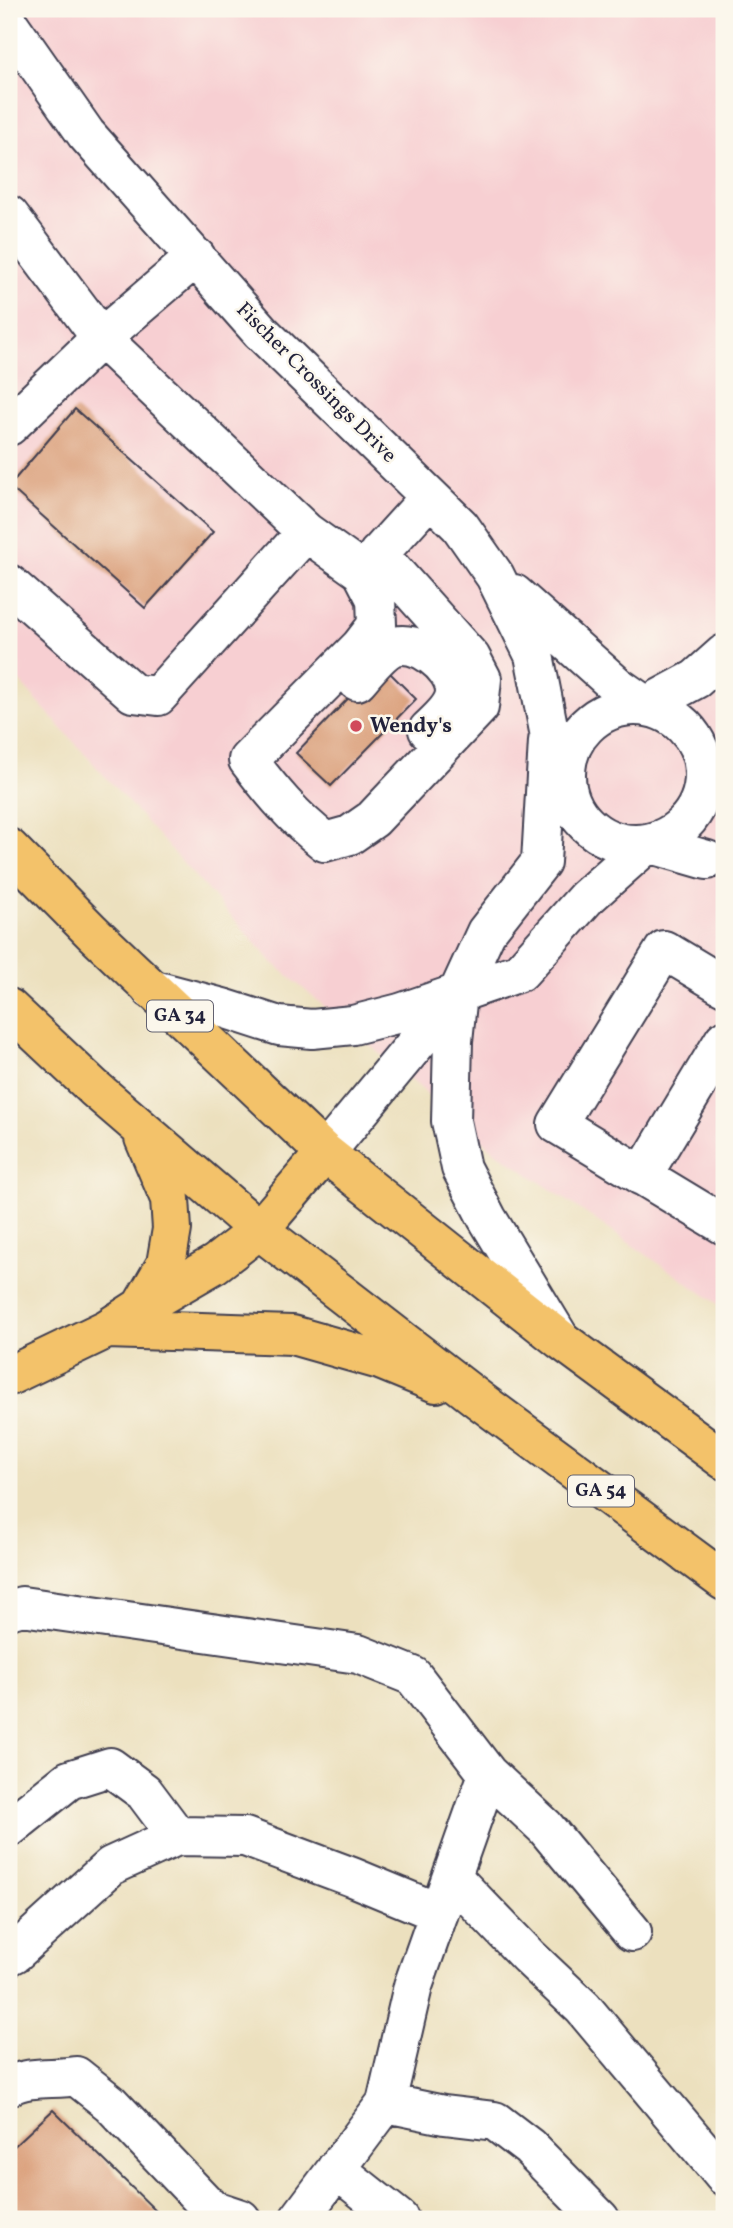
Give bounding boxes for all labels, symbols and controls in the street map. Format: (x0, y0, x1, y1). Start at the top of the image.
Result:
street label: Fischer Crossings Drive (229, 296, 403, 470)
place label: Wendy's (370, 712, 452, 741)
marker: Wendy's (348, 718, 364, 734)
road number: GA 34 (147, 1000, 213, 1032)
road number: GA 54 (568, 1476, 634, 1506)

